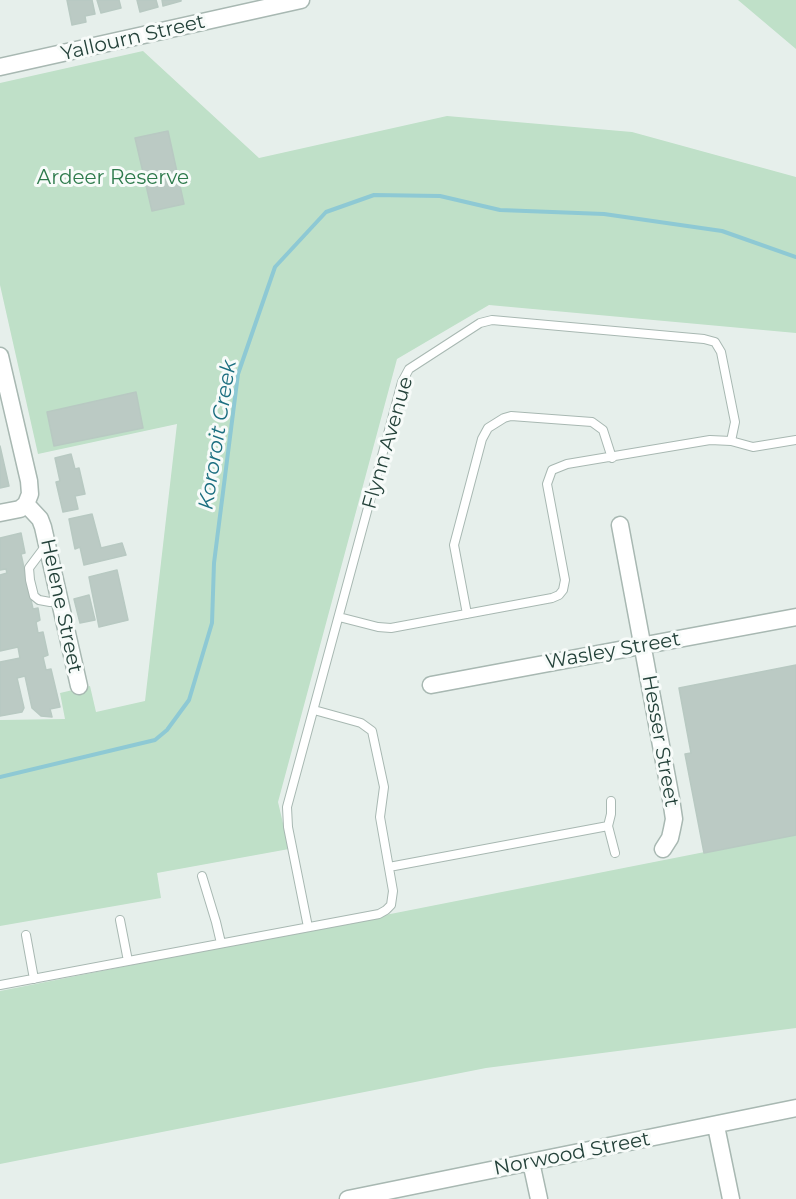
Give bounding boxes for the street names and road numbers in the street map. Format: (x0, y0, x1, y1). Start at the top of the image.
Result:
street label: Yallourn Street (59, 10, 207, 66)
street label: Flynn Avenue (358, 374, 418, 512)
street label: Helene Street (35, 536, 87, 676)
street label: Wasley Street (544, 627, 682, 675)
street label: Hesser Street (637, 673, 683, 809)
street label: Norwood Street (492, 1127, 652, 1181)

